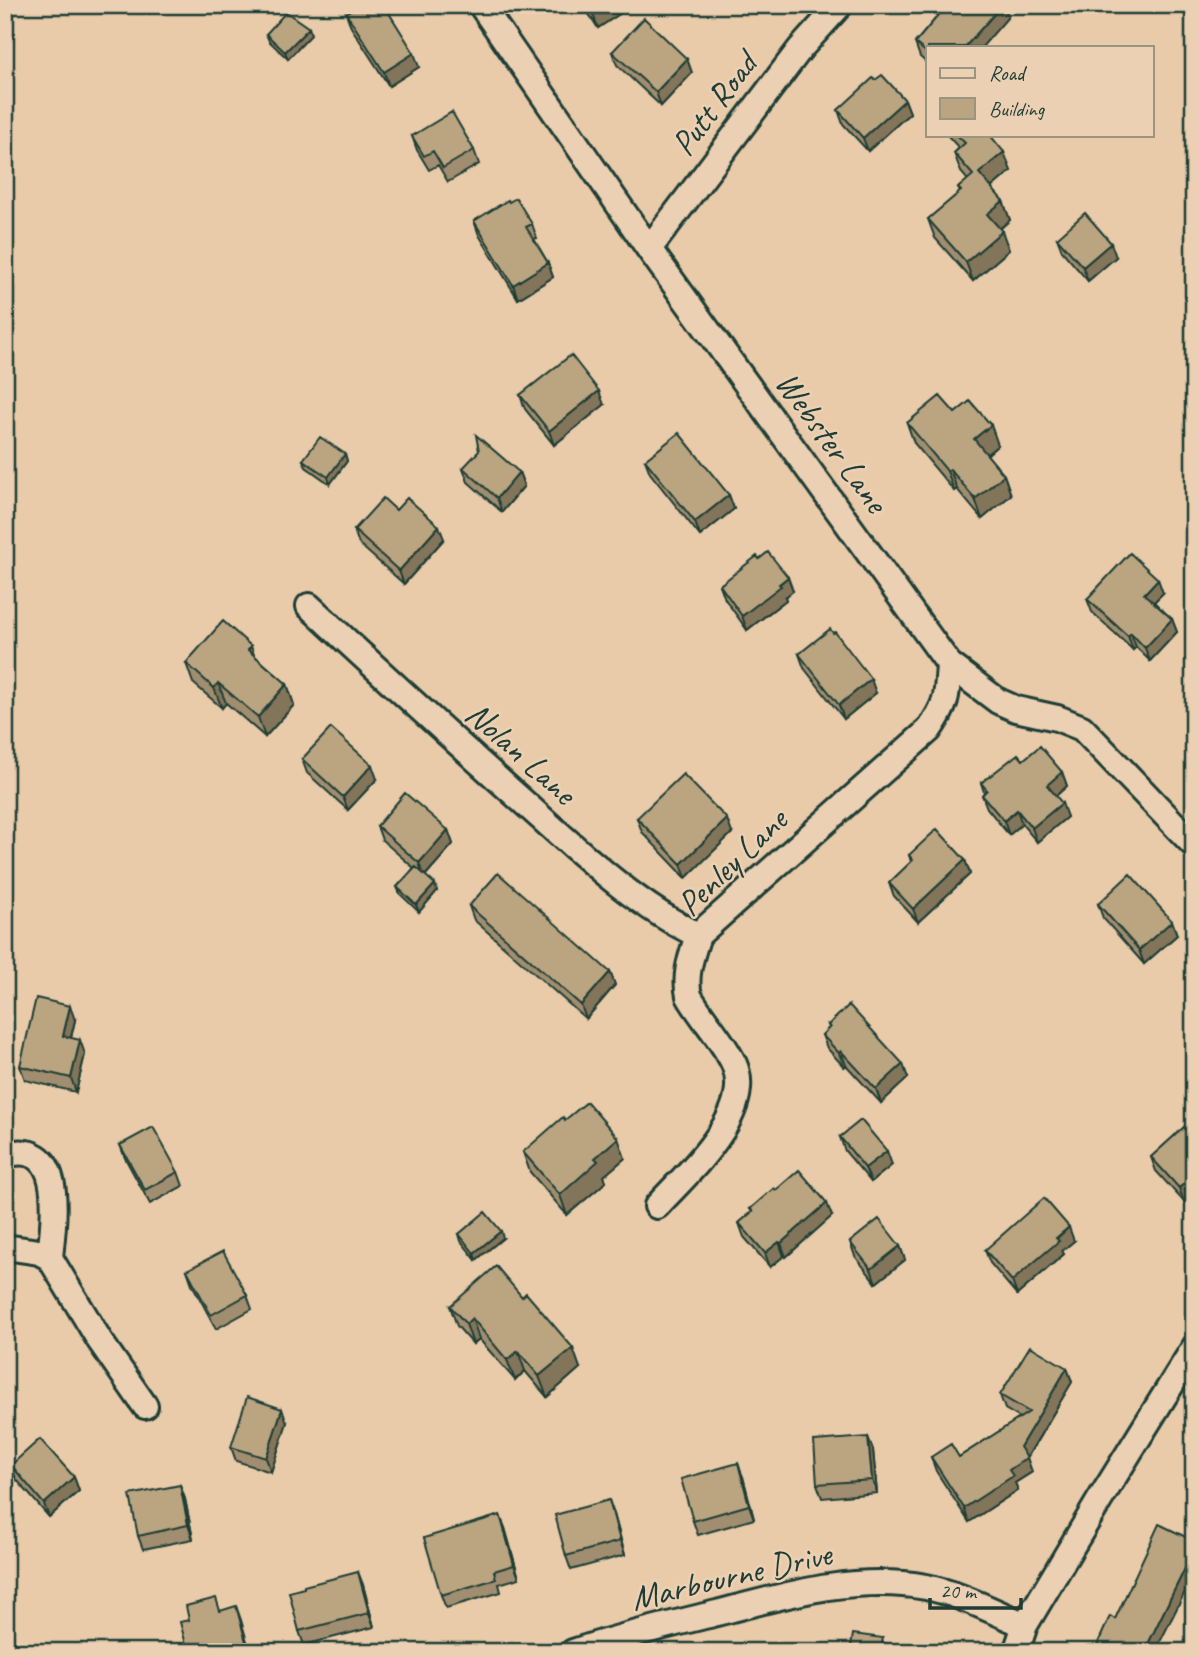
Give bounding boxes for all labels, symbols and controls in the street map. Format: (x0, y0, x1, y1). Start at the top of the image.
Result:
street label: Putt Road (661, 39, 771, 165)
legend (926, 46, 1154, 136)
text: Road (989, 60, 1028, 86)
text: Building (989, 96, 1046, 122)
street label: Webster Lane (765, 362, 900, 524)
street label: Nolan Lane (456, 691, 588, 816)
street label: Penley Lane (667, 796, 799, 926)
street label: Marbourne Drive (626, 1531, 838, 1621)
scale bar (930, 1566, 1020, 1610)
text: 20 m (940, 1578, 978, 1604)

